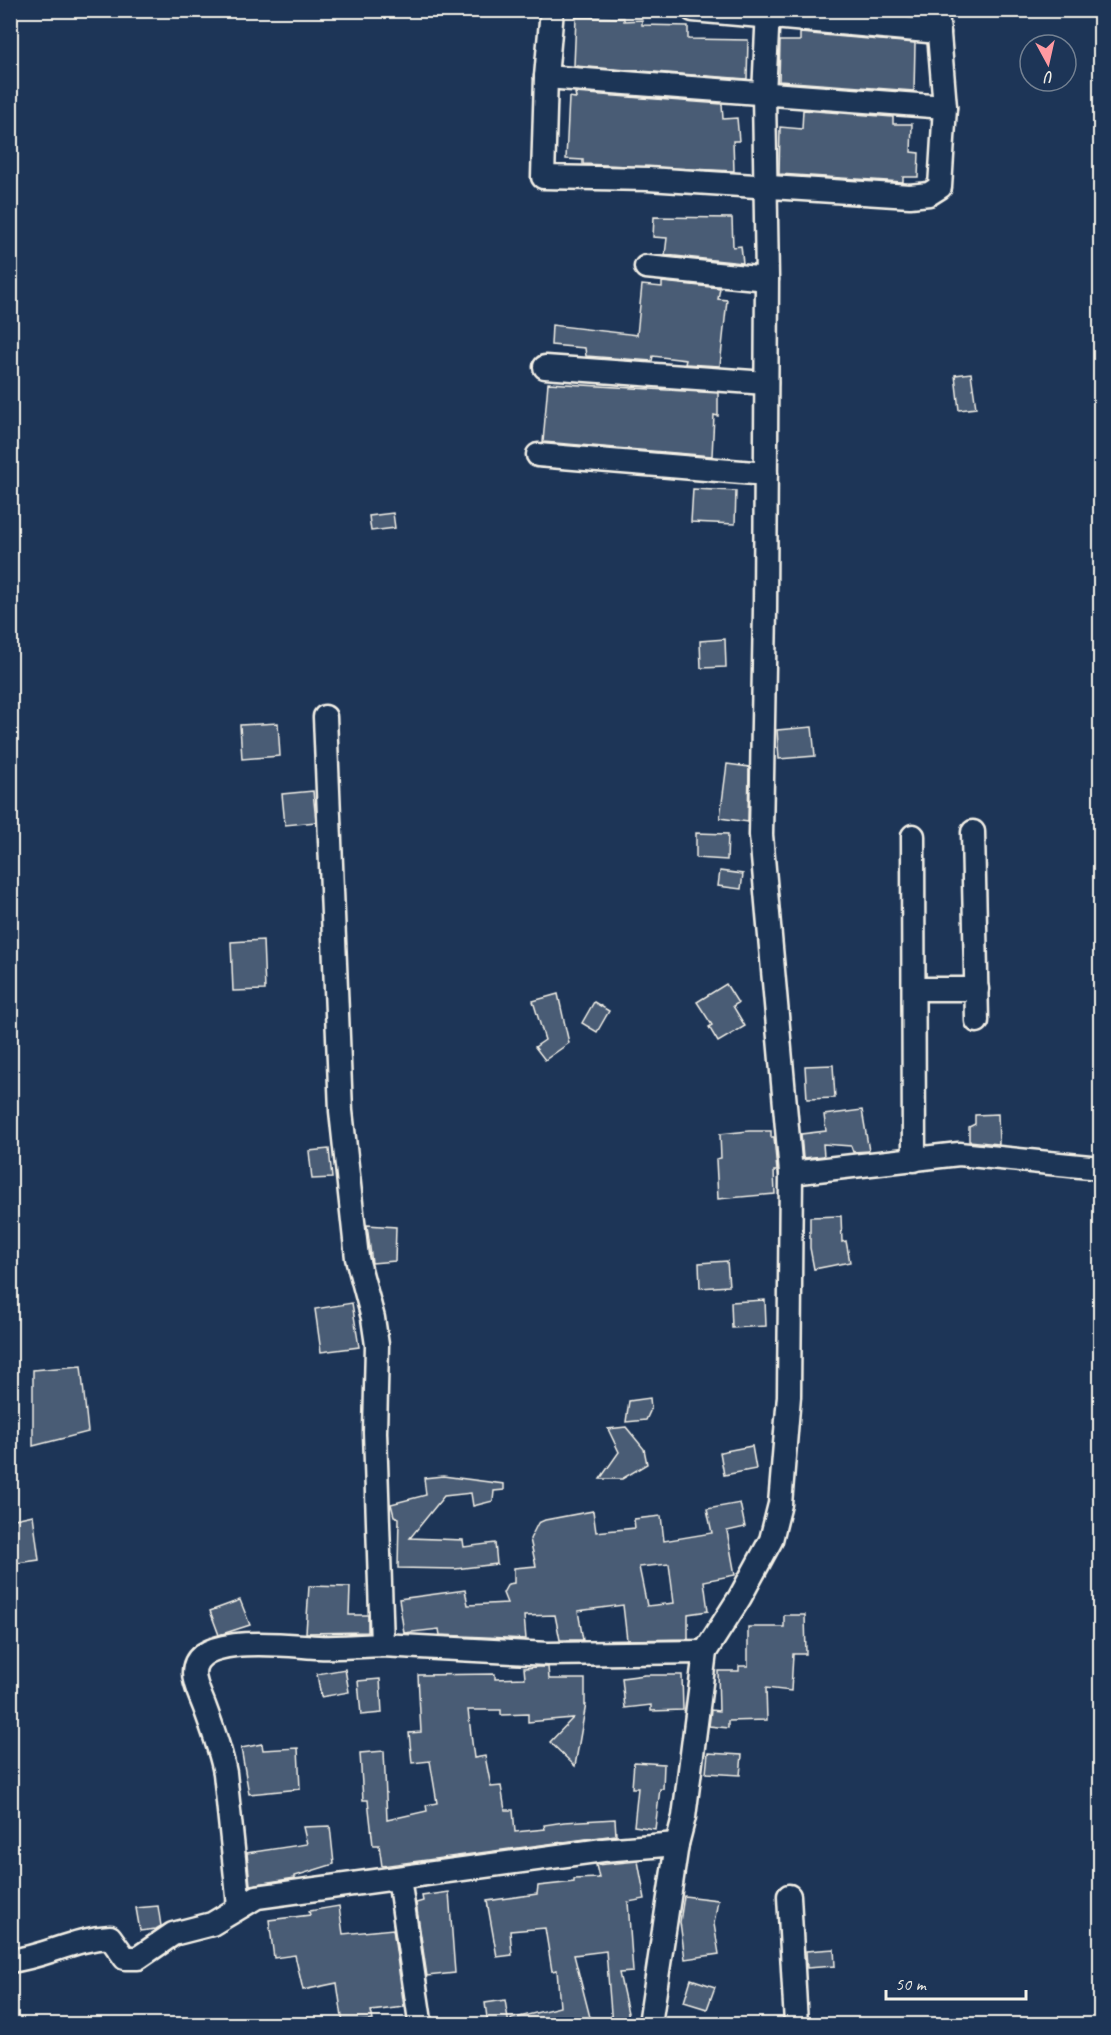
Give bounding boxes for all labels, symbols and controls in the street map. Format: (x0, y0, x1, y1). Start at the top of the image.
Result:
north arrow (1018, 33, 1078, 93)
text: U (1041, 66, 1055, 88)
scale bar (886, 1963, 1026, 2001)
text: 50 m (895, 1973, 928, 1995)

